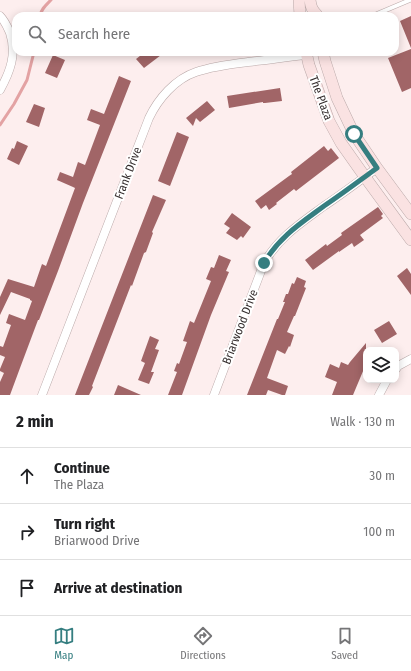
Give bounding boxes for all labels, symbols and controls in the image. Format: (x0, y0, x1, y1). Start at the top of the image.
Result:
search box (12, 12, 399, 56)
icon: search (26, 23, 48, 45)
text: Search here (58, 25, 130, 43)
street label: The Plaza (307, 74, 336, 122)
route start (345, 125, 363, 143)
street label: Frank Drive (112, 145, 144, 201)
route end (255, 254, 273, 272)
street label: Briarwood Drive (219, 288, 261, 366)
map controls (363, 347, 399, 383)
button: layers (363, 347, 399, 383)
text: 2 min (16, 411, 54, 432)
text: Walk · 130 m (330, 414, 395, 429)
text: Continue (54, 459, 110, 477)
icon: ahead (16, 465, 38, 487)
text: 30 m (369, 468, 395, 483)
text: The Plaza (54, 477, 104, 492)
text: Turn right (54, 515, 115, 533)
icon: right (16, 521, 38, 543)
text: 100 m (363, 524, 395, 539)
text: Briarwood Drive (54, 533, 140, 548)
icon: arrive (16, 577, 38, 599)
text: Arrive at destination (54, 579, 182, 597)
tab: Map (53, 625, 75, 662)
tab: Directions (180, 625, 226, 662)
tab: Saved (331, 625, 358, 662)

